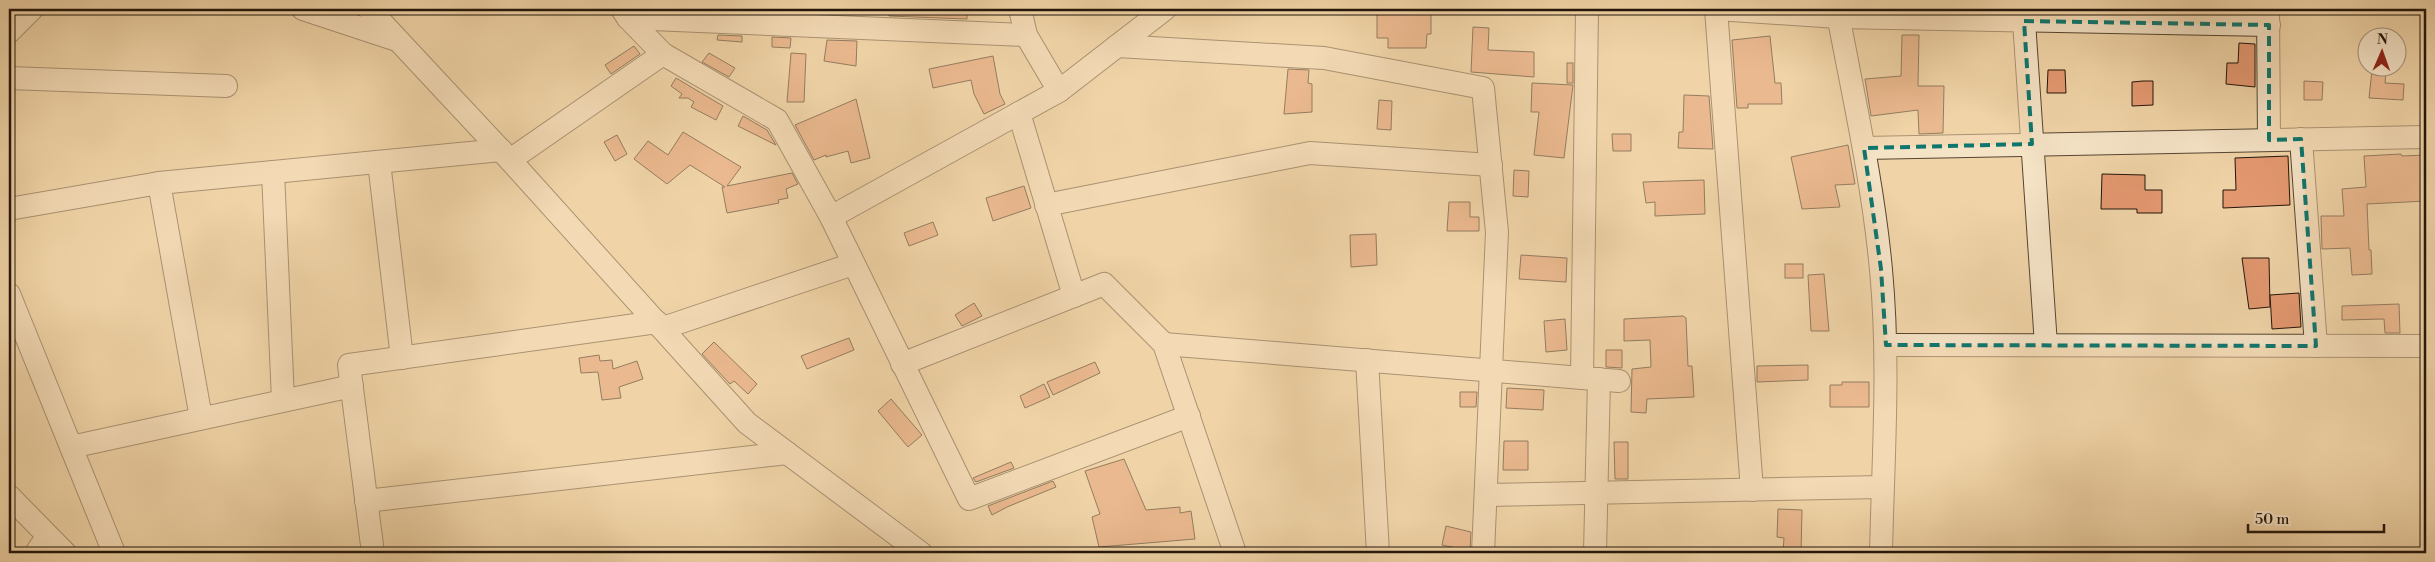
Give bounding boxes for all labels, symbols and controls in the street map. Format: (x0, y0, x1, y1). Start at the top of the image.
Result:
north arrow (2358, 28, 2408, 78)
text: N (2377, 31, 2388, 49)
scale bar (2248, 502, 2384, 534)
text: 50 m (2255, 510, 2289, 529)

